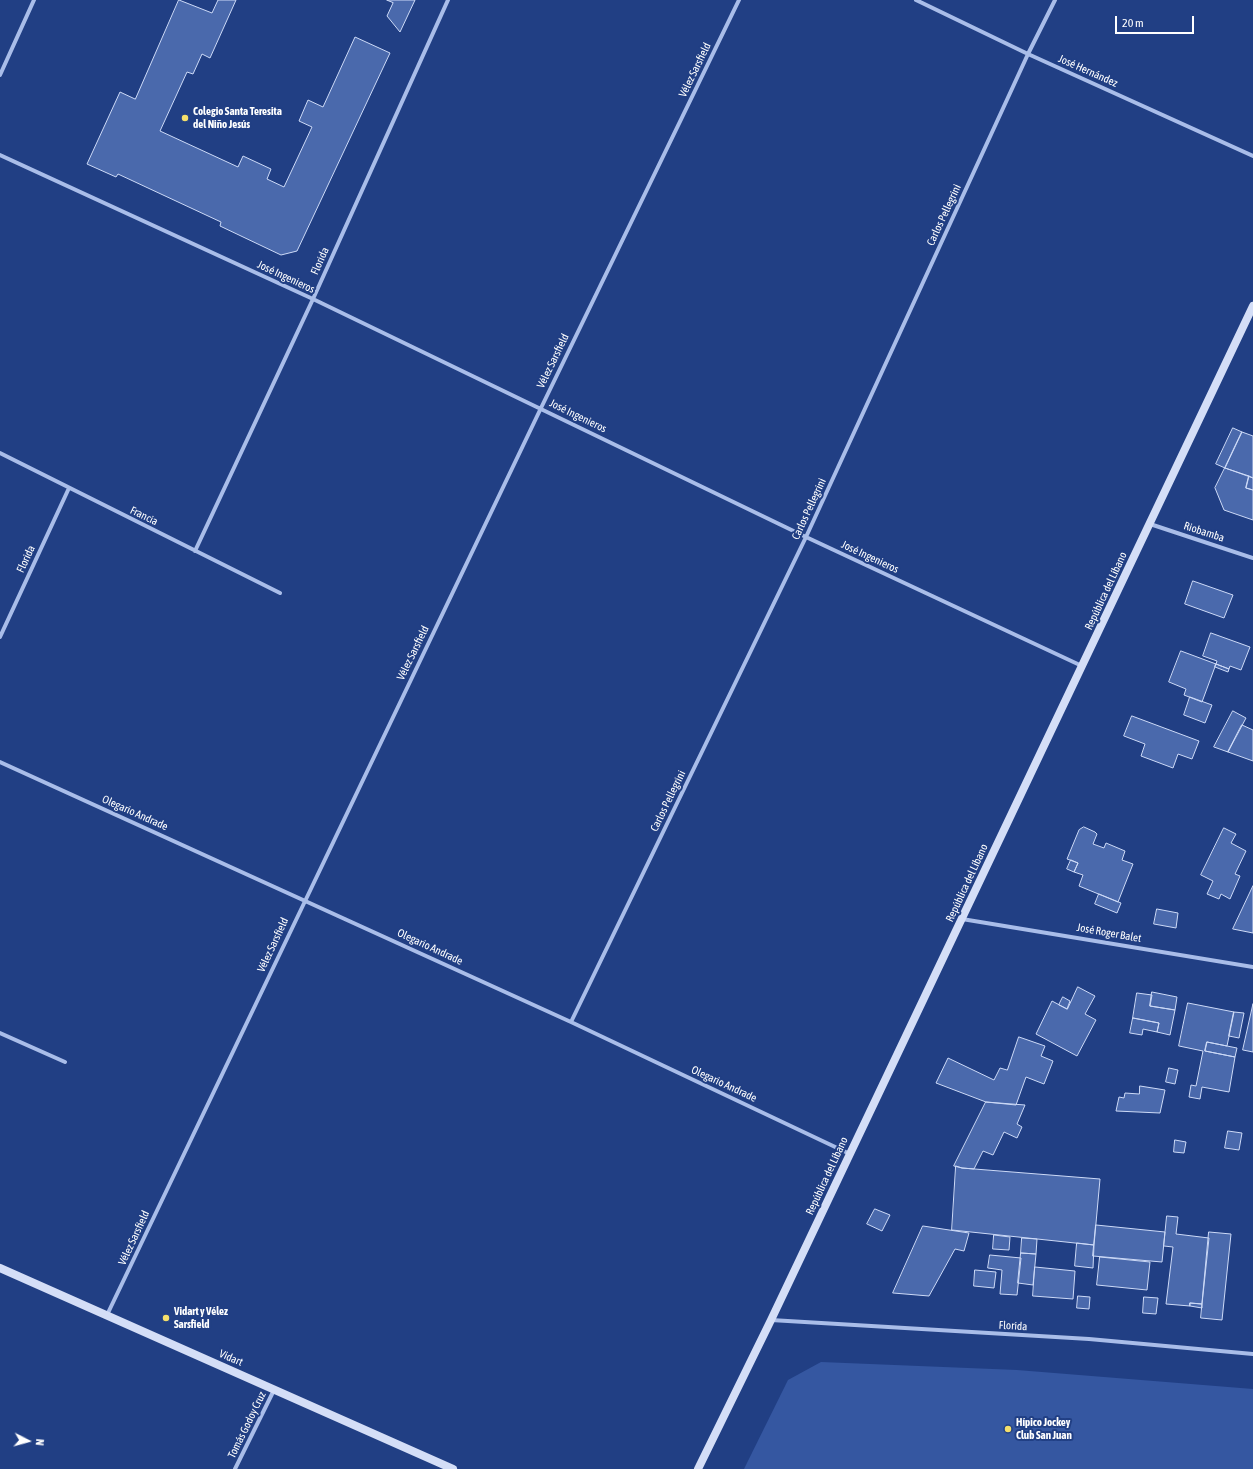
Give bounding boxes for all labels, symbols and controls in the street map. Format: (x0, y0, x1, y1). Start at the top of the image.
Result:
scale bar (1117, 8, 1196, 34)
text: 20 m (1122, 16, 1144, 30)
street label: Vélez Sarsfield (676, 41, 714, 99)
street label: José Hernández (1056, 52, 1120, 90)
place label: Colegio Santa Teresita del Niño Jesús (193, 105, 282, 131)
marker: Colegio Santa Teresita del Niño Jesús (180, 113, 190, 123)
street label: Carlos Pellegrini (924, 182, 964, 248)
street label: Florida (308, 245, 332, 277)
street label: José Ingenieros (255, 258, 317, 296)
street label: Vélez Sarsfield (534, 332, 572, 390)
street label: José Ingenieros (547, 397, 609, 435)
street label: Carlos Pellegrini (789, 476, 829, 542)
street label: Francia (128, 504, 160, 528)
street label: Riobamba (1182, 519, 1226, 545)
street label: José Ingenieros (839, 538, 901, 576)
street label: Florida (14, 543, 38, 575)
street label: República del Líbano (1082, 550, 1130, 632)
street label: Vélez Sarsfield (394, 624, 432, 682)
street label: Carlos Pellegrini (648, 768, 688, 834)
street label: Olegario Andrade (100, 793, 170, 833)
street label: República del Líbano (943, 842, 991, 924)
street label: Vélez Sarsfield (255, 916, 291, 974)
street label: José Roger Balet (1076, 921, 1142, 945)
street label: Olegario Andrade (395, 926, 465, 968)
street label: Olegario Andrade (689, 1063, 759, 1105)
street label: República del Líbano (803, 1135, 851, 1217)
street label: Vélez Sarsfield (116, 1209, 152, 1267)
place label: Vidart y Vélez Sarsfield (174, 1305, 228, 1331)
marker: Vidart y Vélez Sarsfield (161, 1313, 171, 1323)
street label: Florida (998, 1319, 1028, 1333)
street label: Vidart (217, 1347, 245, 1369)
street label: Tomás Godoy Cruz (225, 1390, 269, 1460)
place label: Hípico Jockey Club San Juan (1016, 1416, 1072, 1442)
north arrow (8, 1421, 48, 1461)
marker: Hípico Jockey Club San Juan (1003, 1424, 1013, 1434)
text: N (34, 1438, 46, 1446)

